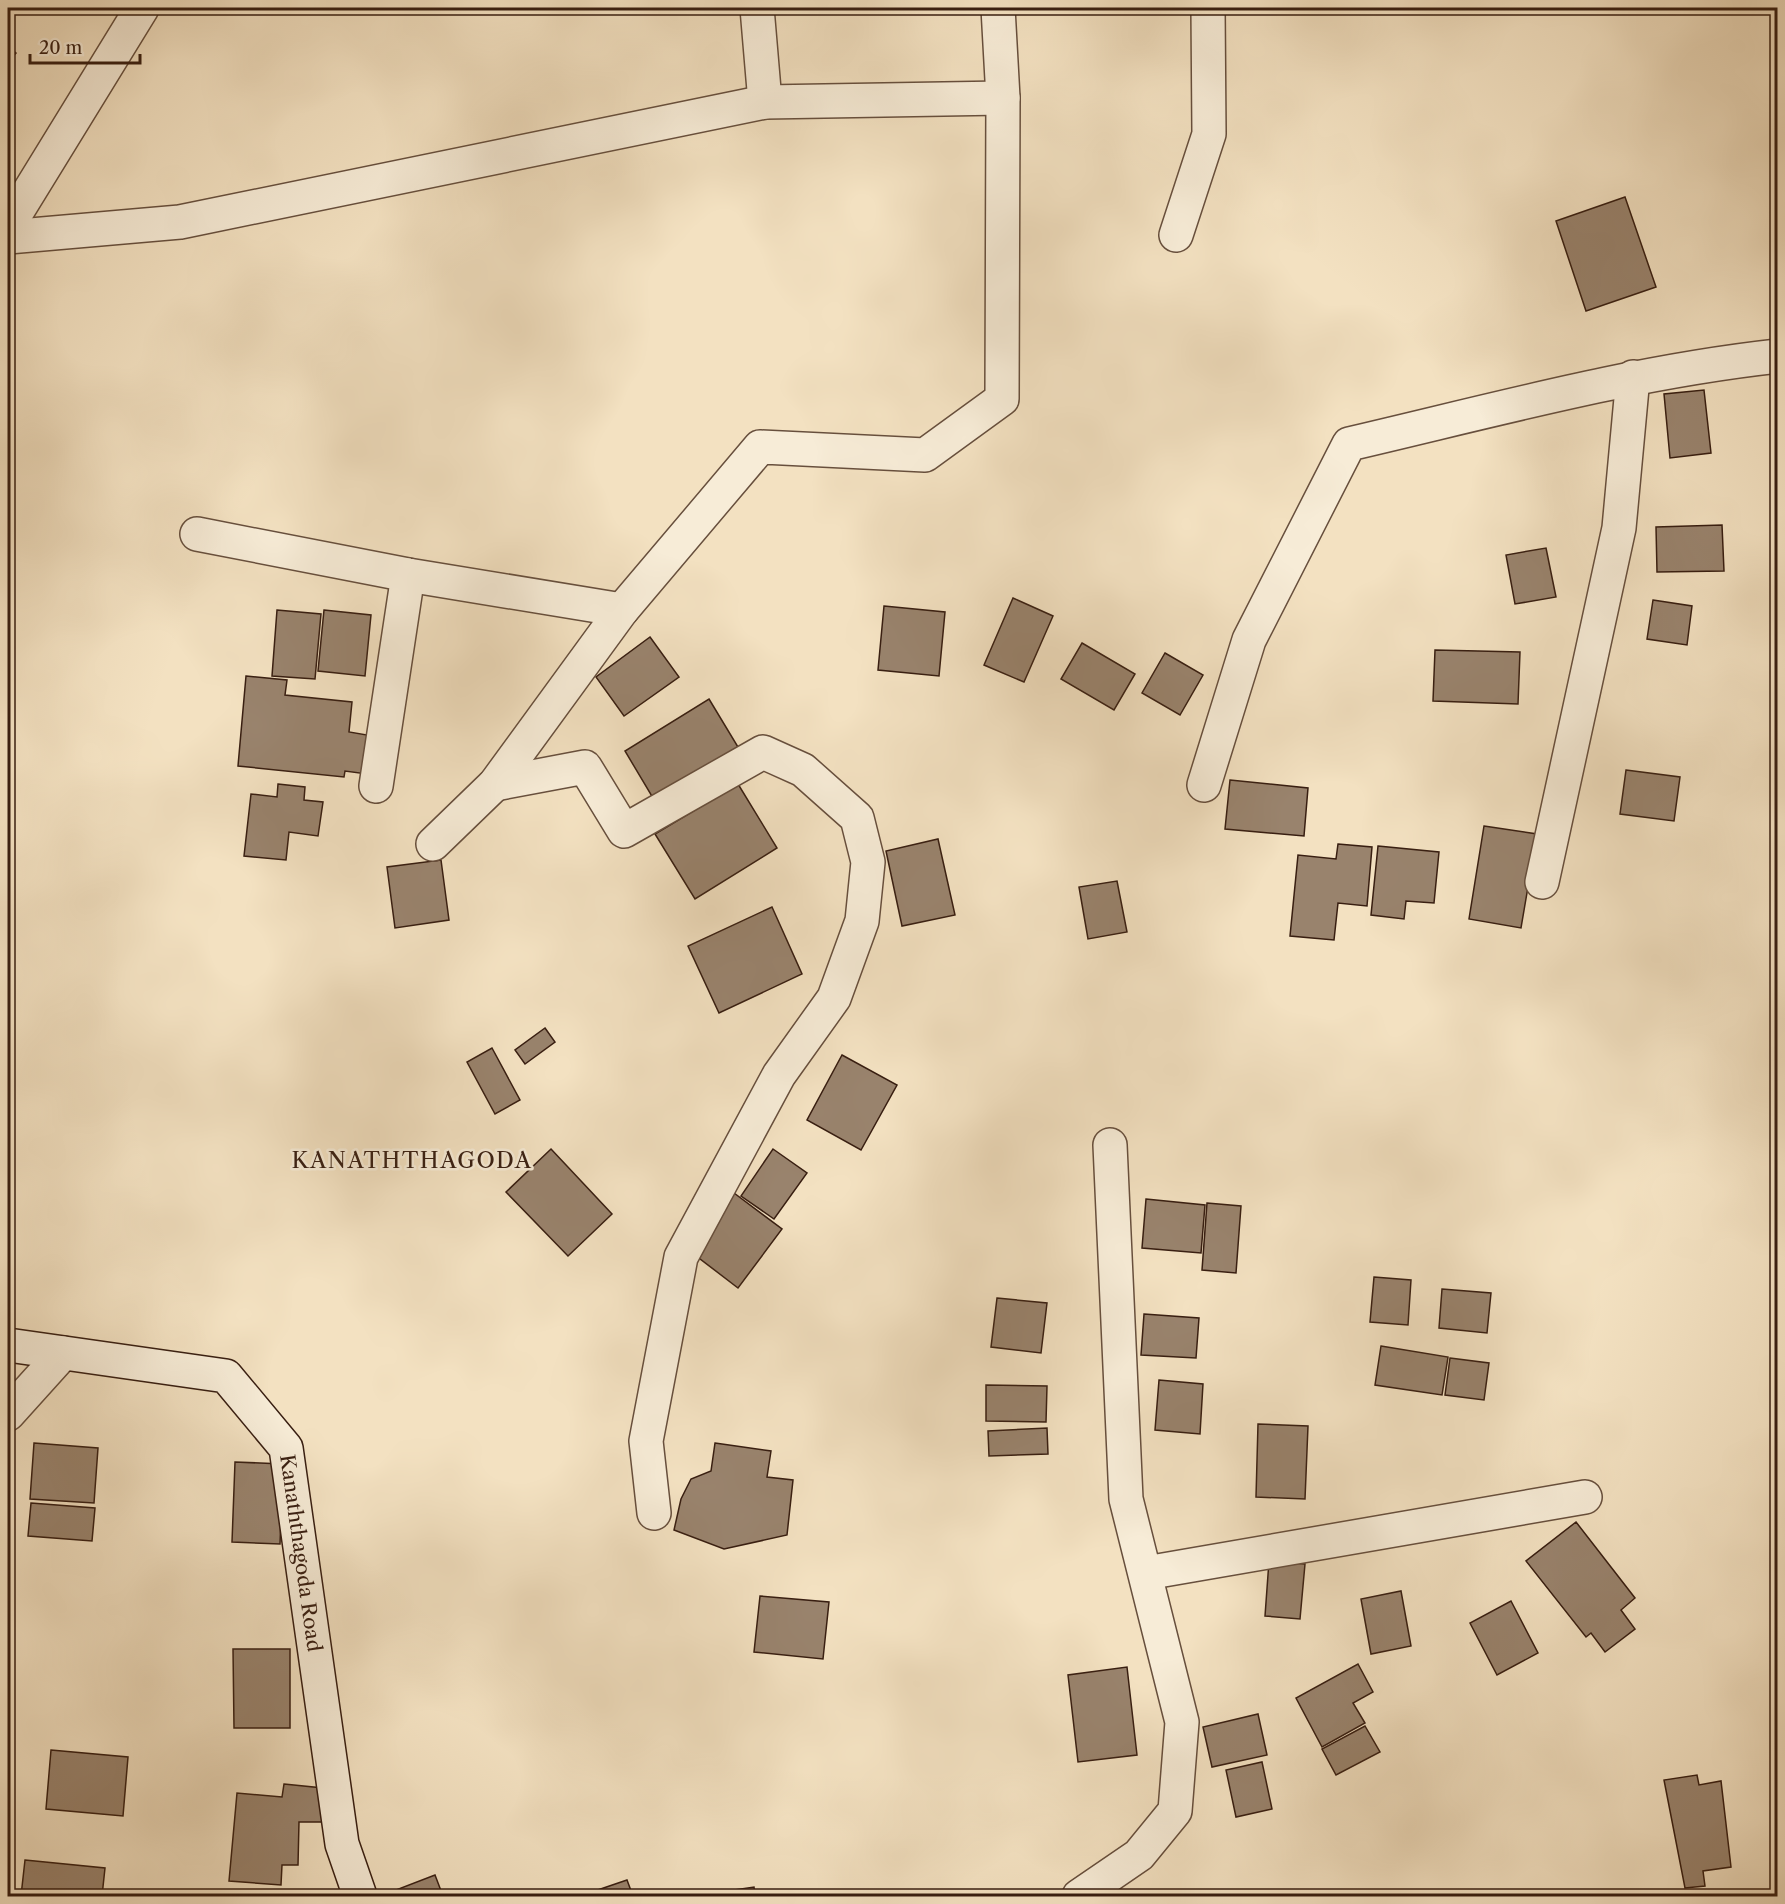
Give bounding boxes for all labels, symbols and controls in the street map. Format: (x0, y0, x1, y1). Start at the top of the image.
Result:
scale bar (30, 27, 140, 65)
text: 20 m (39, 37, 83, 59)
district label: KANATHTHAGODA (291, 1147, 533, 1174)
street label: Kanaththagoda Road (275, 1453, 327, 1653)

